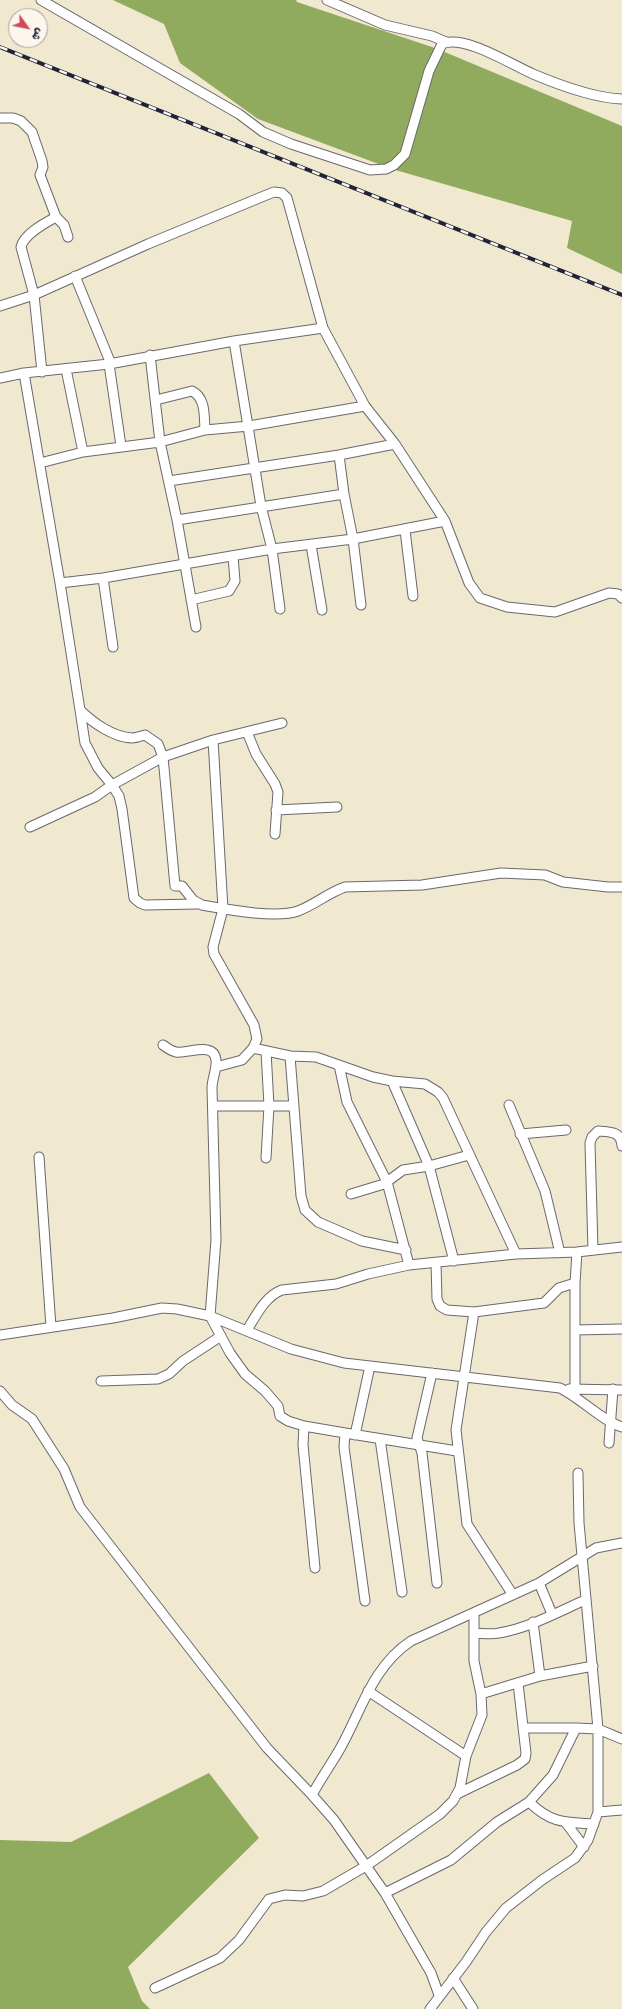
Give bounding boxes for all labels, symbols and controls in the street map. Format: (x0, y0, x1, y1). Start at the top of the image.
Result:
north arrow (8, 8, 48, 48)
text: ش (26, 24, 48, 44)

